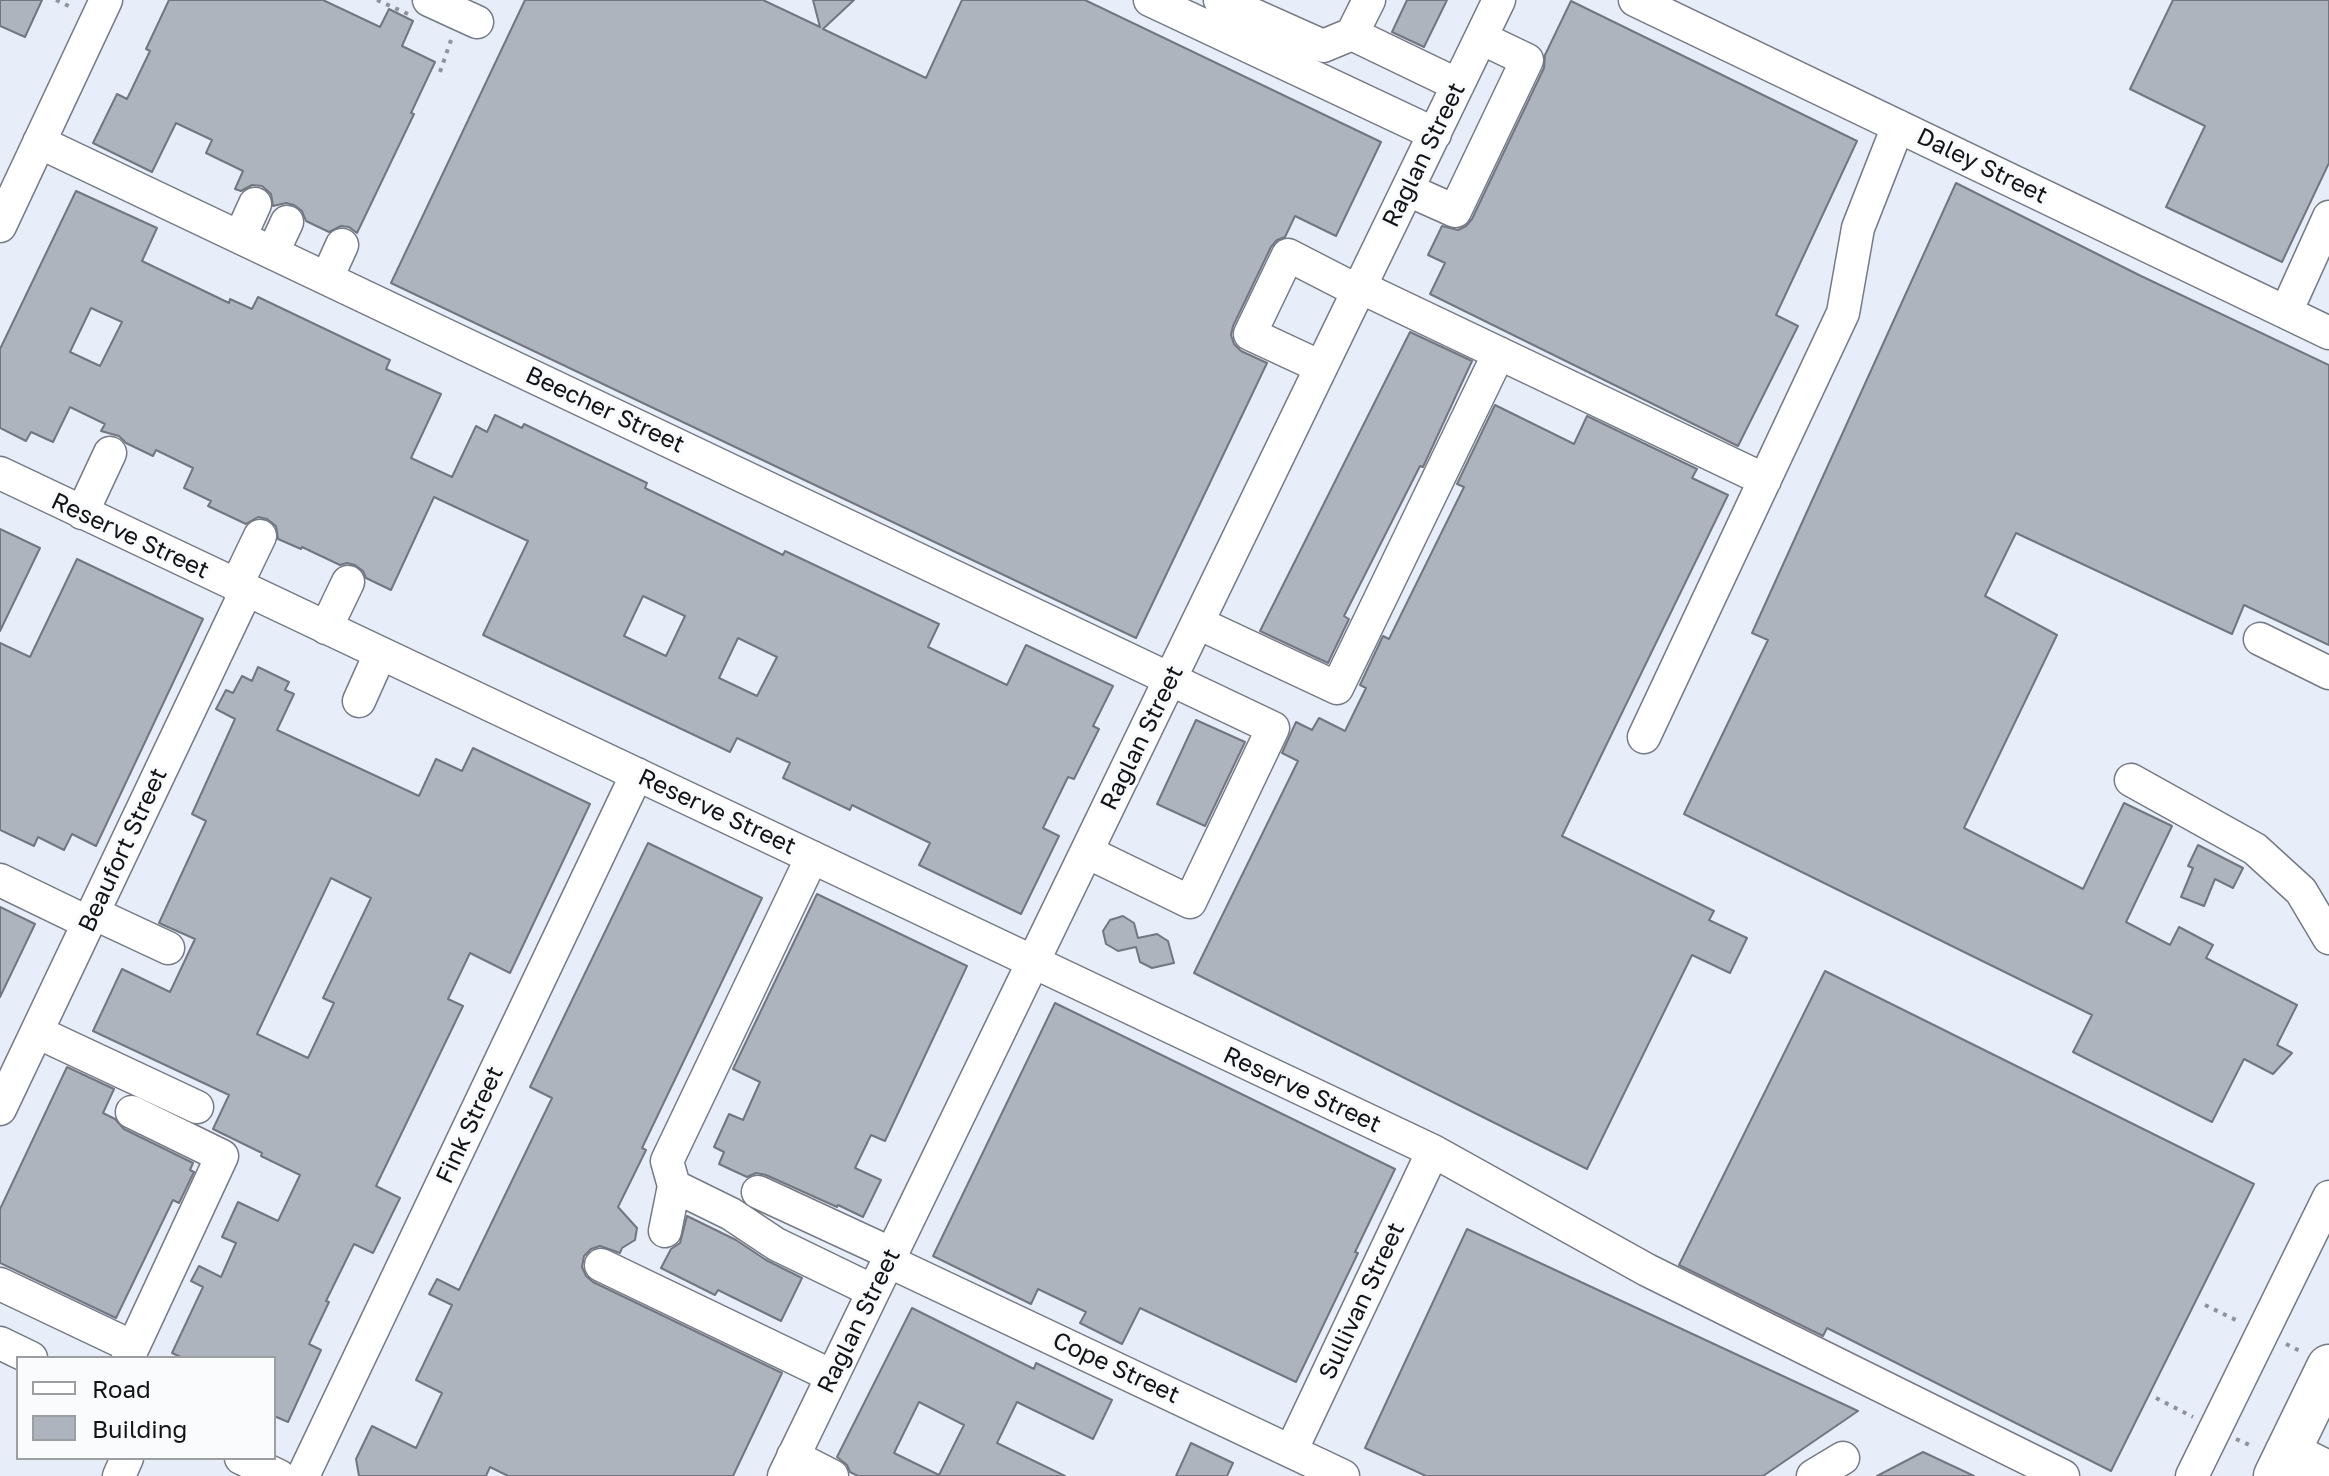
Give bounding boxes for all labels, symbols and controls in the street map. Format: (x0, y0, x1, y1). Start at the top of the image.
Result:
street label: Raglan Street (1377, 78, 1471, 232)
street label: Daley Street (1912, 122, 2052, 210)
street label: Beecher Street (521, 361, 689, 459)
street label: Reserve Street (47, 487, 213, 585)
street label: Raglan Street (1095, 661, 1189, 815)
street label: Beaufort Street (72, 763, 174, 937)
street label: Reserve Street (634, 763, 800, 861)
street label: Reserve Street (1219, 1041, 1385, 1139)
street label: Fink Street (430, 1062, 510, 1188)
street label: Sullivan Street (1313, 1218, 1411, 1384)
street label: Raglan Street (812, 1244, 906, 1398)
street label: Cope Street (1048, 1326, 1184, 1410)
legend (16, 1356, 276, 1460)
text: Road (92, 1374, 151, 1403)
text: Building (92, 1414, 187, 1443)

